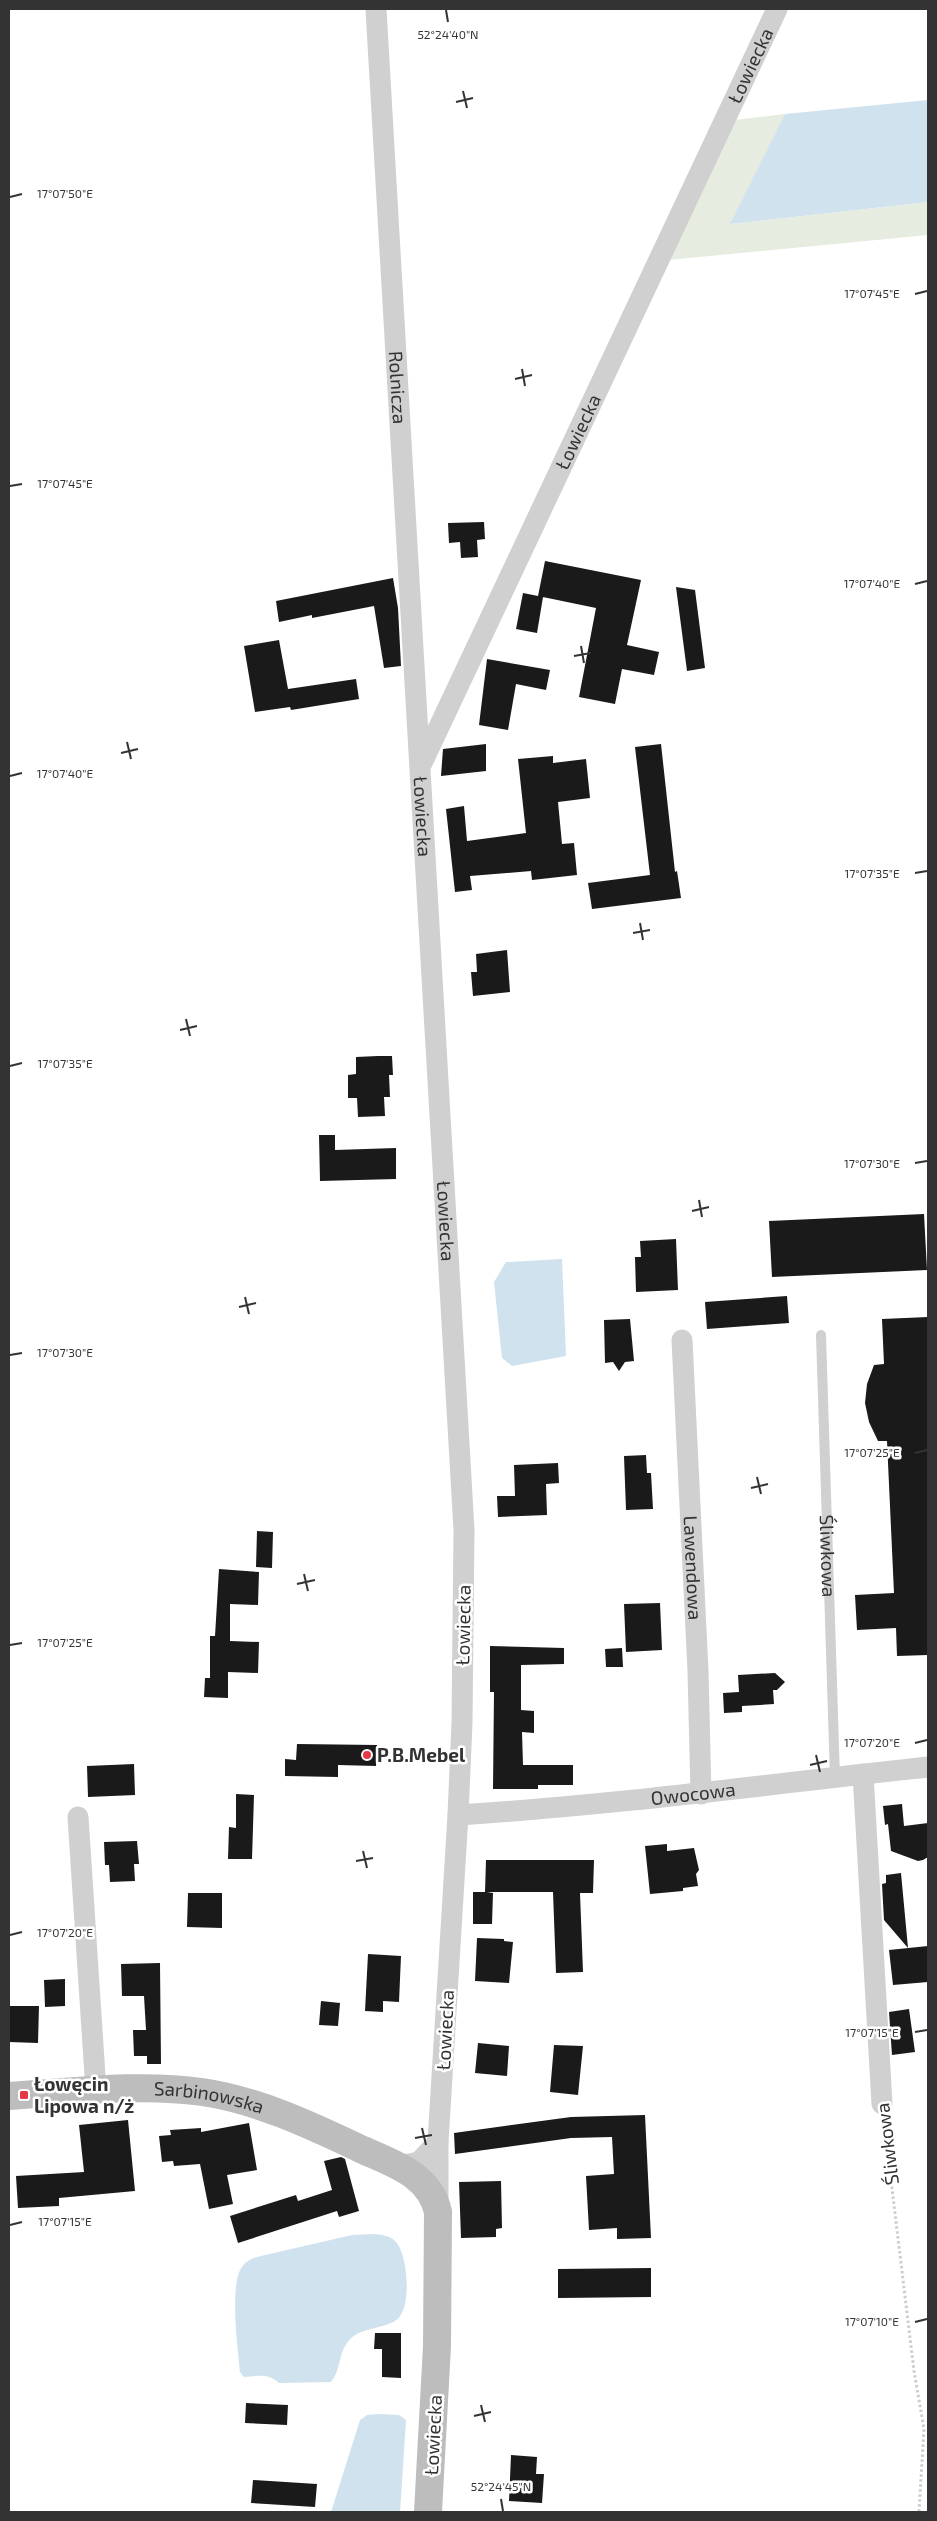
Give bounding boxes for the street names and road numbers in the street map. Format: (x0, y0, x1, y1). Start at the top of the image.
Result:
street label: Łowiecka (722, 24, 778, 107)
street label: Rolnicza (385, 350, 412, 425)
street label: Łowiecka (550, 390, 605, 473)
street label: Łowiecka (409, 776, 437, 858)
street label: Łowiecka (433, 1180, 460, 1262)
street label: Śliwkowa (816, 1514, 841, 1598)
street label: Lawendowa (679, 1515, 708, 1621)
street label: Łowiecka (450, 1585, 475, 1665)
street label: Owocowa (649, 1777, 736, 1809)
street label: Łowiecka (431, 1989, 458, 2071)
street label: Sarbinowska (154, 2076, 267, 2118)
street label: Śliwkowa (870, 2102, 903, 2187)
street label: Łowiecka (419, 2394, 446, 2476)

